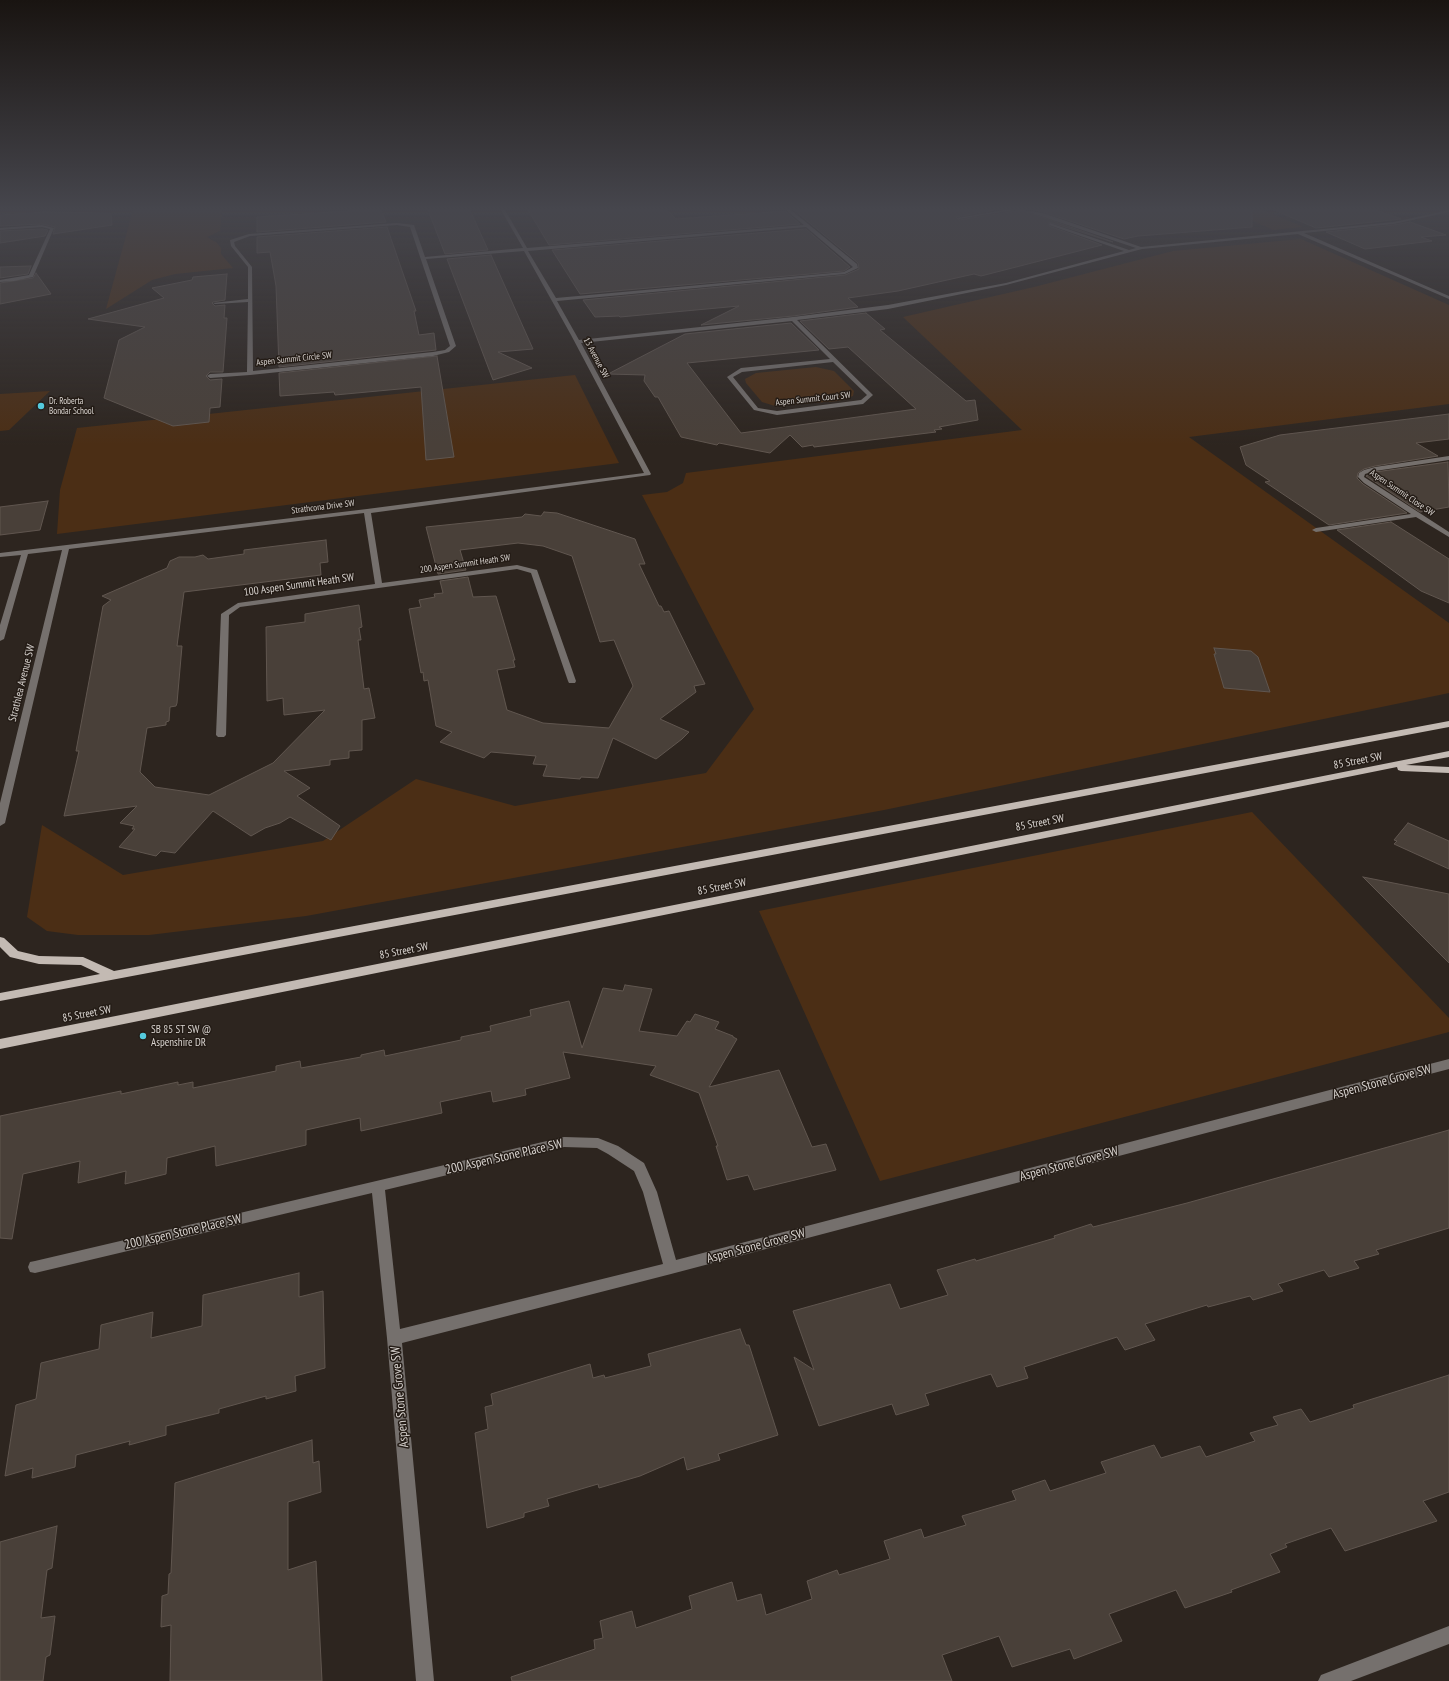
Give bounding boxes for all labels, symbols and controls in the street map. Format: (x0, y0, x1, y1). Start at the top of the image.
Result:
street label: 13 Avenue SW (581, 336, 611, 380)
street label: Aspen Summit Circle SW (256, 350, 332, 368)
street label: Aspen Summit Court SW (775, 390, 851, 408)
place label: Dr. Roberta Bondar School (49, 396, 94, 417)
marker: Dr. Roberta Bondar School (36, 401, 46, 411)
street label: Aspen Summit Close SW (1368, 467, 1436, 519)
street label: Strathcona Drive SW (291, 498, 355, 516)
street label: 200 Aspen Summit Heath SW (419, 552, 511, 576)
street label: 100 Aspen Summit Heath SW (243, 571, 355, 599)
street label: Strathlea Avenue SW (6, 643, 38, 723)
street label: 85 Street SW (1332, 750, 1384, 772)
street label: 85 Street SW (1014, 812, 1066, 834)
street label: 85 Street SW (696, 876, 748, 898)
street label: 85 Street SW (378, 940, 430, 962)
street label: 85 Street SW (61, 1003, 113, 1025)
place label: SB 85 ST SW @ Aspenshire DR (151, 1023, 211, 1049)
marker: SB 85 ST SW @ Aspenshire DR (138, 1031, 148, 1041)
street label: Aspen Stone Grove SW (1331, 1061, 1433, 1103)
street label: 200 Aspen Stone Place SW (444, 1136, 564, 1178)
street label: Aspen Stone Grove SW (1018, 1143, 1120, 1185)
street label: 200 Aspen Stone Place SW (123, 1211, 243, 1253)
street label: Aspen Stone Grove SW (705, 1225, 807, 1267)
street label: Aspen Stone Grove SW (388, 1346, 412, 1448)

